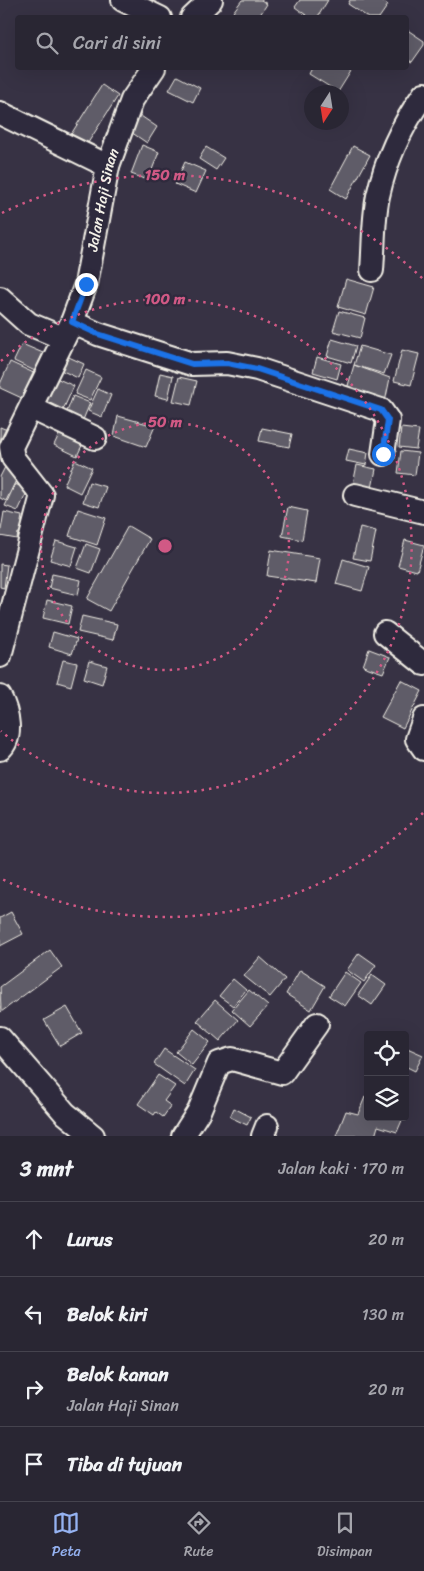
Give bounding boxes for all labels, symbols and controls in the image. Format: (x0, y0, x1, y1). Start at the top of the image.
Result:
search box (15, 15, 409, 70)
text: Cari di sini (73, 26, 161, 59)
icon: search (33, 29, 61, 57)
north arrow (304, 85, 349, 130)
street label: Jalan Haji Sinan (79, 144, 126, 255)
text: 150 m (145, 162, 186, 188)
route end (75, 273, 98, 296)
text: 100 m (145, 286, 186, 312)
text: 50 m (148, 409, 183, 435)
route start (372, 443, 395, 466)
centre of rings (156, 537, 174, 555)
map controls (364, 1031, 409, 1121)
button: locate (364, 1031, 409, 1076)
button: layers (364, 1076, 409, 1121)
text: 3 mnt (20, 1150, 73, 1188)
text: Jalan kaki · 170 m (278, 1154, 404, 1183)
text: Lurus (67, 1223, 113, 1256)
icon: ahead (20, 1225, 48, 1253)
text: 20 m (368, 1225, 404, 1254)
text: Belok kiri (67, 1298, 147, 1331)
icon: left (20, 1300, 48, 1328)
text: 130 m (362, 1300, 404, 1329)
text: Belok kanan (67, 1358, 169, 1391)
icon: right (20, 1375, 48, 1403)
text: 20 m (368, 1375, 404, 1404)
text: Jalan Haji Sinan (67, 1391, 179, 1420)
text: Tiba di tujuan (67, 1448, 182, 1481)
icon: arrive (20, 1450, 48, 1478)
tab: Peta (52, 1509, 81, 1564)
tab: Rute (184, 1509, 213, 1564)
tab: Disimpan (317, 1509, 372, 1564)

